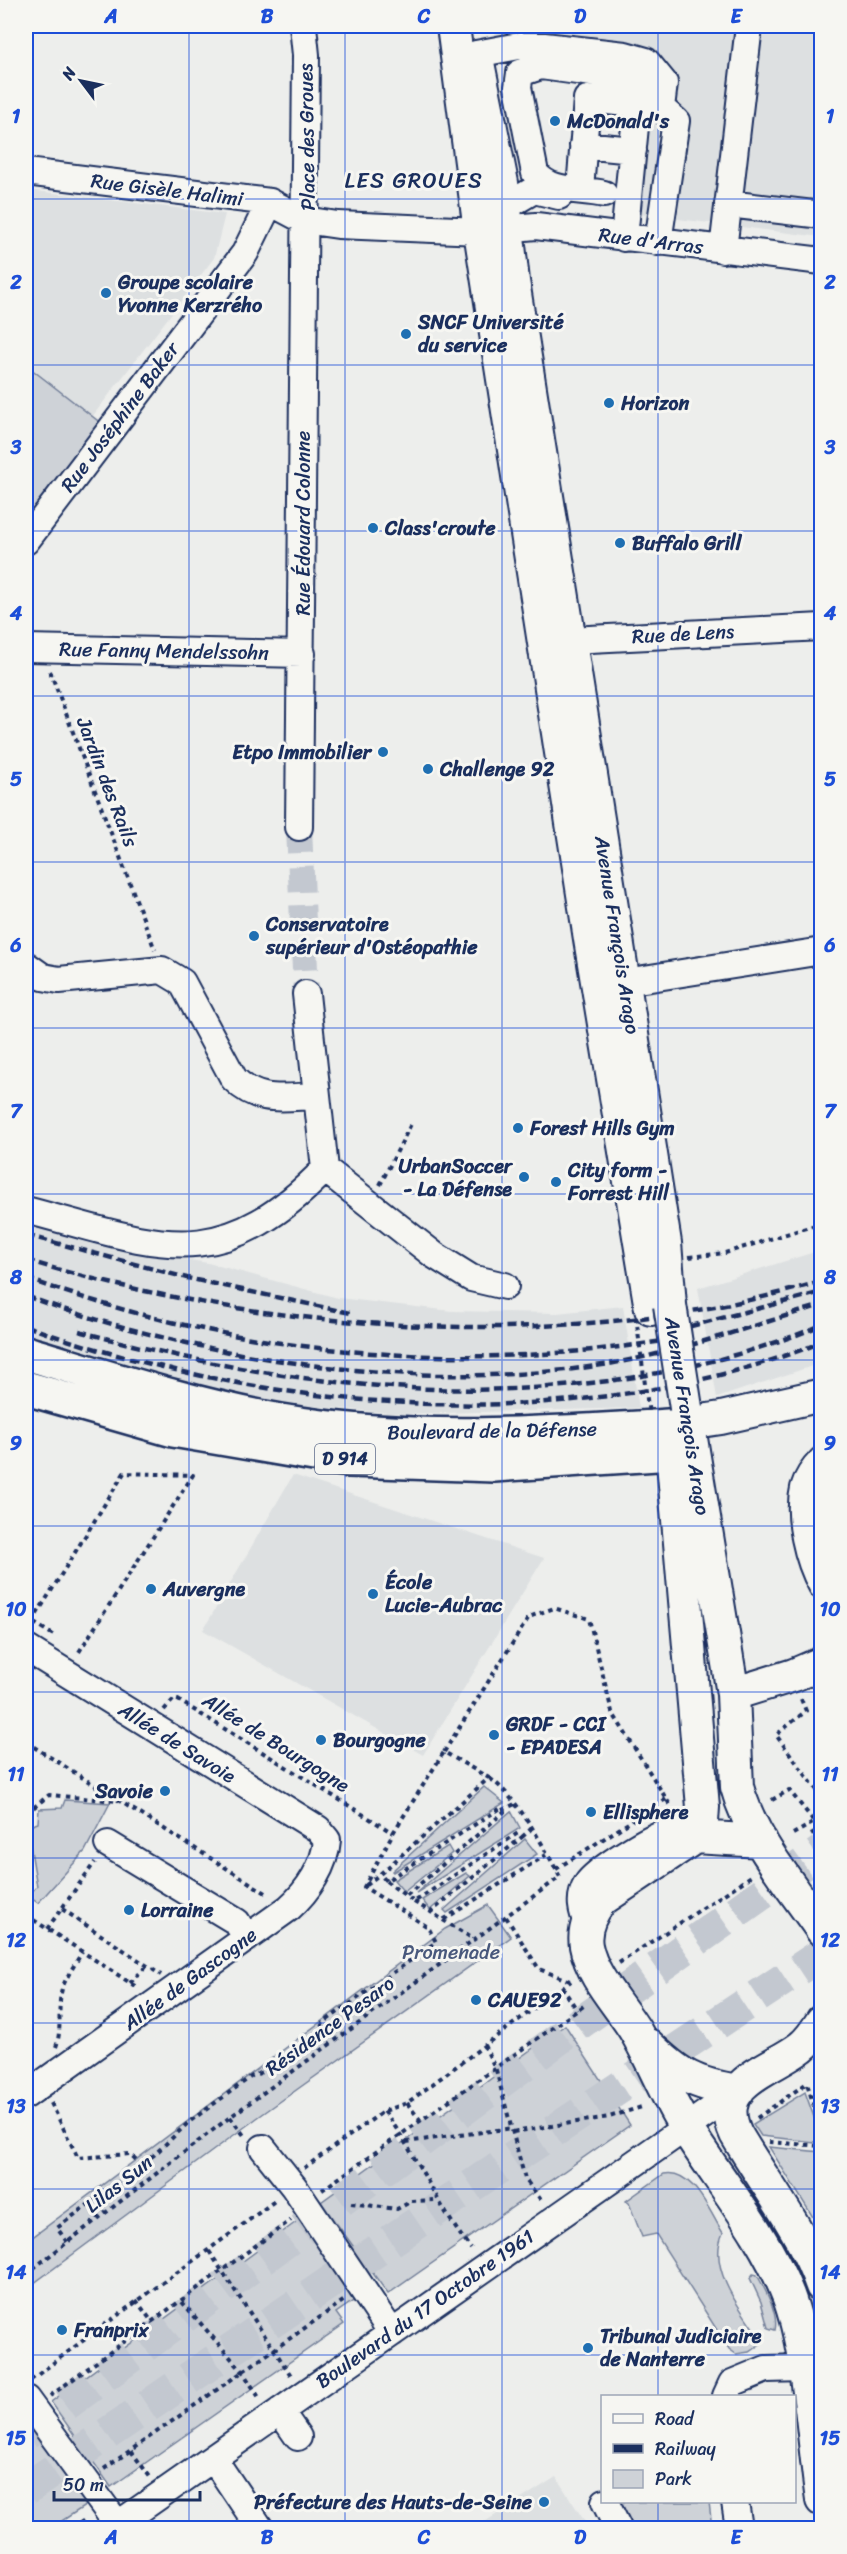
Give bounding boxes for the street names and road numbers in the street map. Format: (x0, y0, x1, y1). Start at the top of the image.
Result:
street label: Place des Groues (288, 62, 326, 211)
street label: Rue Gisèle Halimi (89, 163, 247, 217)
street label: Rue d'Arras (597, 217, 706, 265)
street label: Rue Joséphine Baker (51, 333, 189, 500)
street label: Rue Édouard Colonne (286, 431, 321, 615)
street label: Rue de Lens (631, 614, 736, 654)
street label: Rue Fanny Mendelssohn (59, 632, 269, 670)
street label: Jardin des Rails (66, 711, 148, 853)
street label: Avenue François Arago (584, 832, 650, 1037)
street label: Avenue François Arago (654, 1313, 720, 1518)
street label: Boulevard de la Défense (387, 1412, 597, 1450)
road number: D 914 (315, 1444, 375, 1474)
street label: Allée de Bourgogne (194, 1683, 357, 1803)
street label: Allée de Savoie (110, 1692, 243, 1793)
street label: Allée de Gascogne (114, 1918, 265, 2041)
street label: Résidence Pesaro (258, 1967, 402, 2085)
street label: Lilas Sun (77, 2146, 161, 2222)
street label: Boulevard du 17 Octobre 1961 (308, 2220, 542, 2398)

